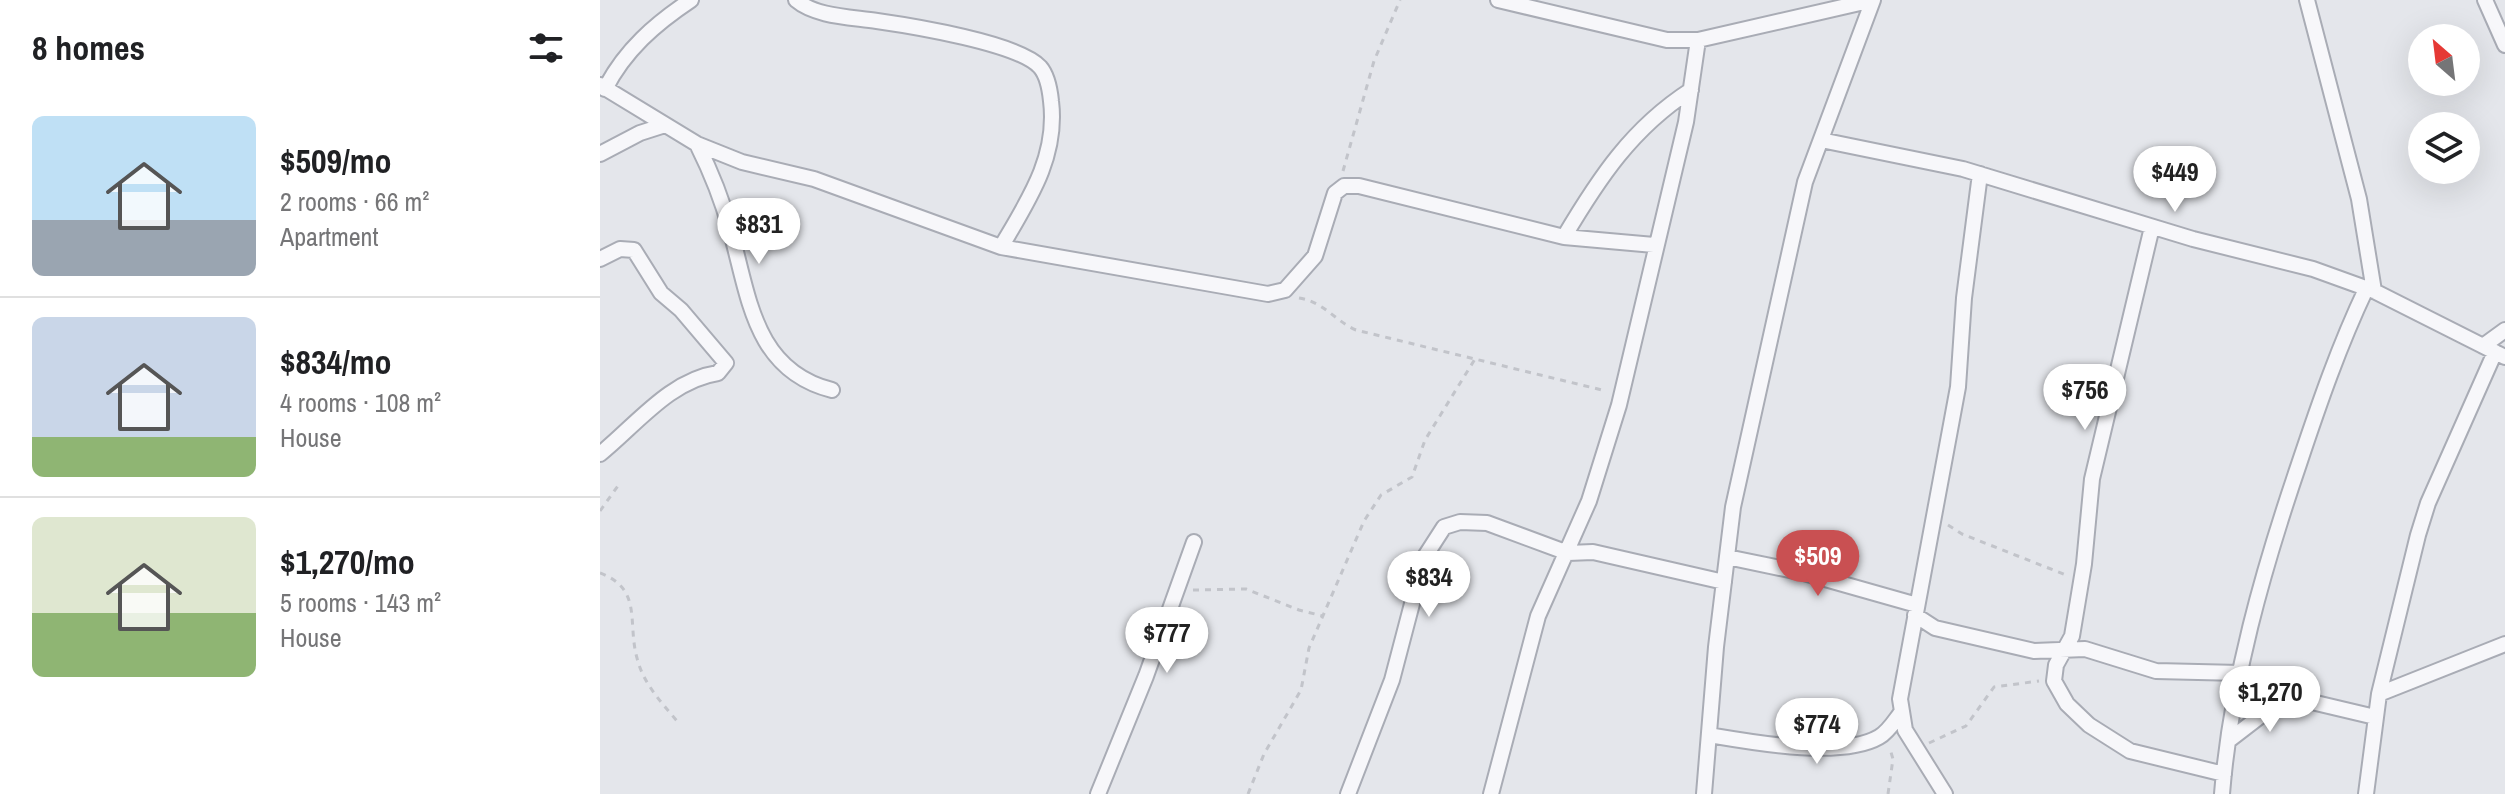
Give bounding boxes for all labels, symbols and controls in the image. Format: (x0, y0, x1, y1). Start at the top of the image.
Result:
north arrow (2408, 24, 2480, 96)
map controls (2408, 24, 2480, 184)
text: 8 homes (32, 25, 145, 71)
icon: filters (524, 26, 568, 70)
button: layers (2408, 112, 2480, 184)
text: $509/mo (280, 138, 392, 184)
pin: $449 (2128, 146, 2222, 214)
icon: home (96, 148, 192, 244)
text: $449 (2151, 154, 2199, 189)
text: 2 rooms · 66 m² (280, 184, 429, 219)
pin: $831 (712, 198, 806, 266)
text: $831 (735, 206, 783, 241)
text: Apartment (280, 219, 378, 254)
text: $834/mo (280, 339, 392, 385)
icon: home (96, 349, 192, 445)
pin: $756 (2038, 364, 2132, 432)
text: $756 (2061, 372, 2109, 407)
text: 4 rooms · 108 m² (280, 385, 441, 420)
text: House (280, 420, 342, 455)
pin: $509 (1771, 530, 1865, 598)
text: $509 (1794, 538, 1842, 573)
text: $1,270/mo (280, 539, 415, 585)
icon: home (96, 549, 192, 645)
pin: $834 (1382, 551, 1476, 619)
text: $834 (1405, 559, 1453, 594)
text: 5 rooms · 143 m² (280, 585, 441, 620)
pin: $777 (1120, 607, 1214, 675)
text: $777 (1143, 615, 1191, 650)
text: House (280, 620, 342, 655)
pin: $1,270 (2205, 666, 2335, 734)
text: $1,270 (2237, 674, 2303, 709)
pin: $774 (1770, 698, 1864, 766)
text: $774 (1793, 706, 1841, 741)

